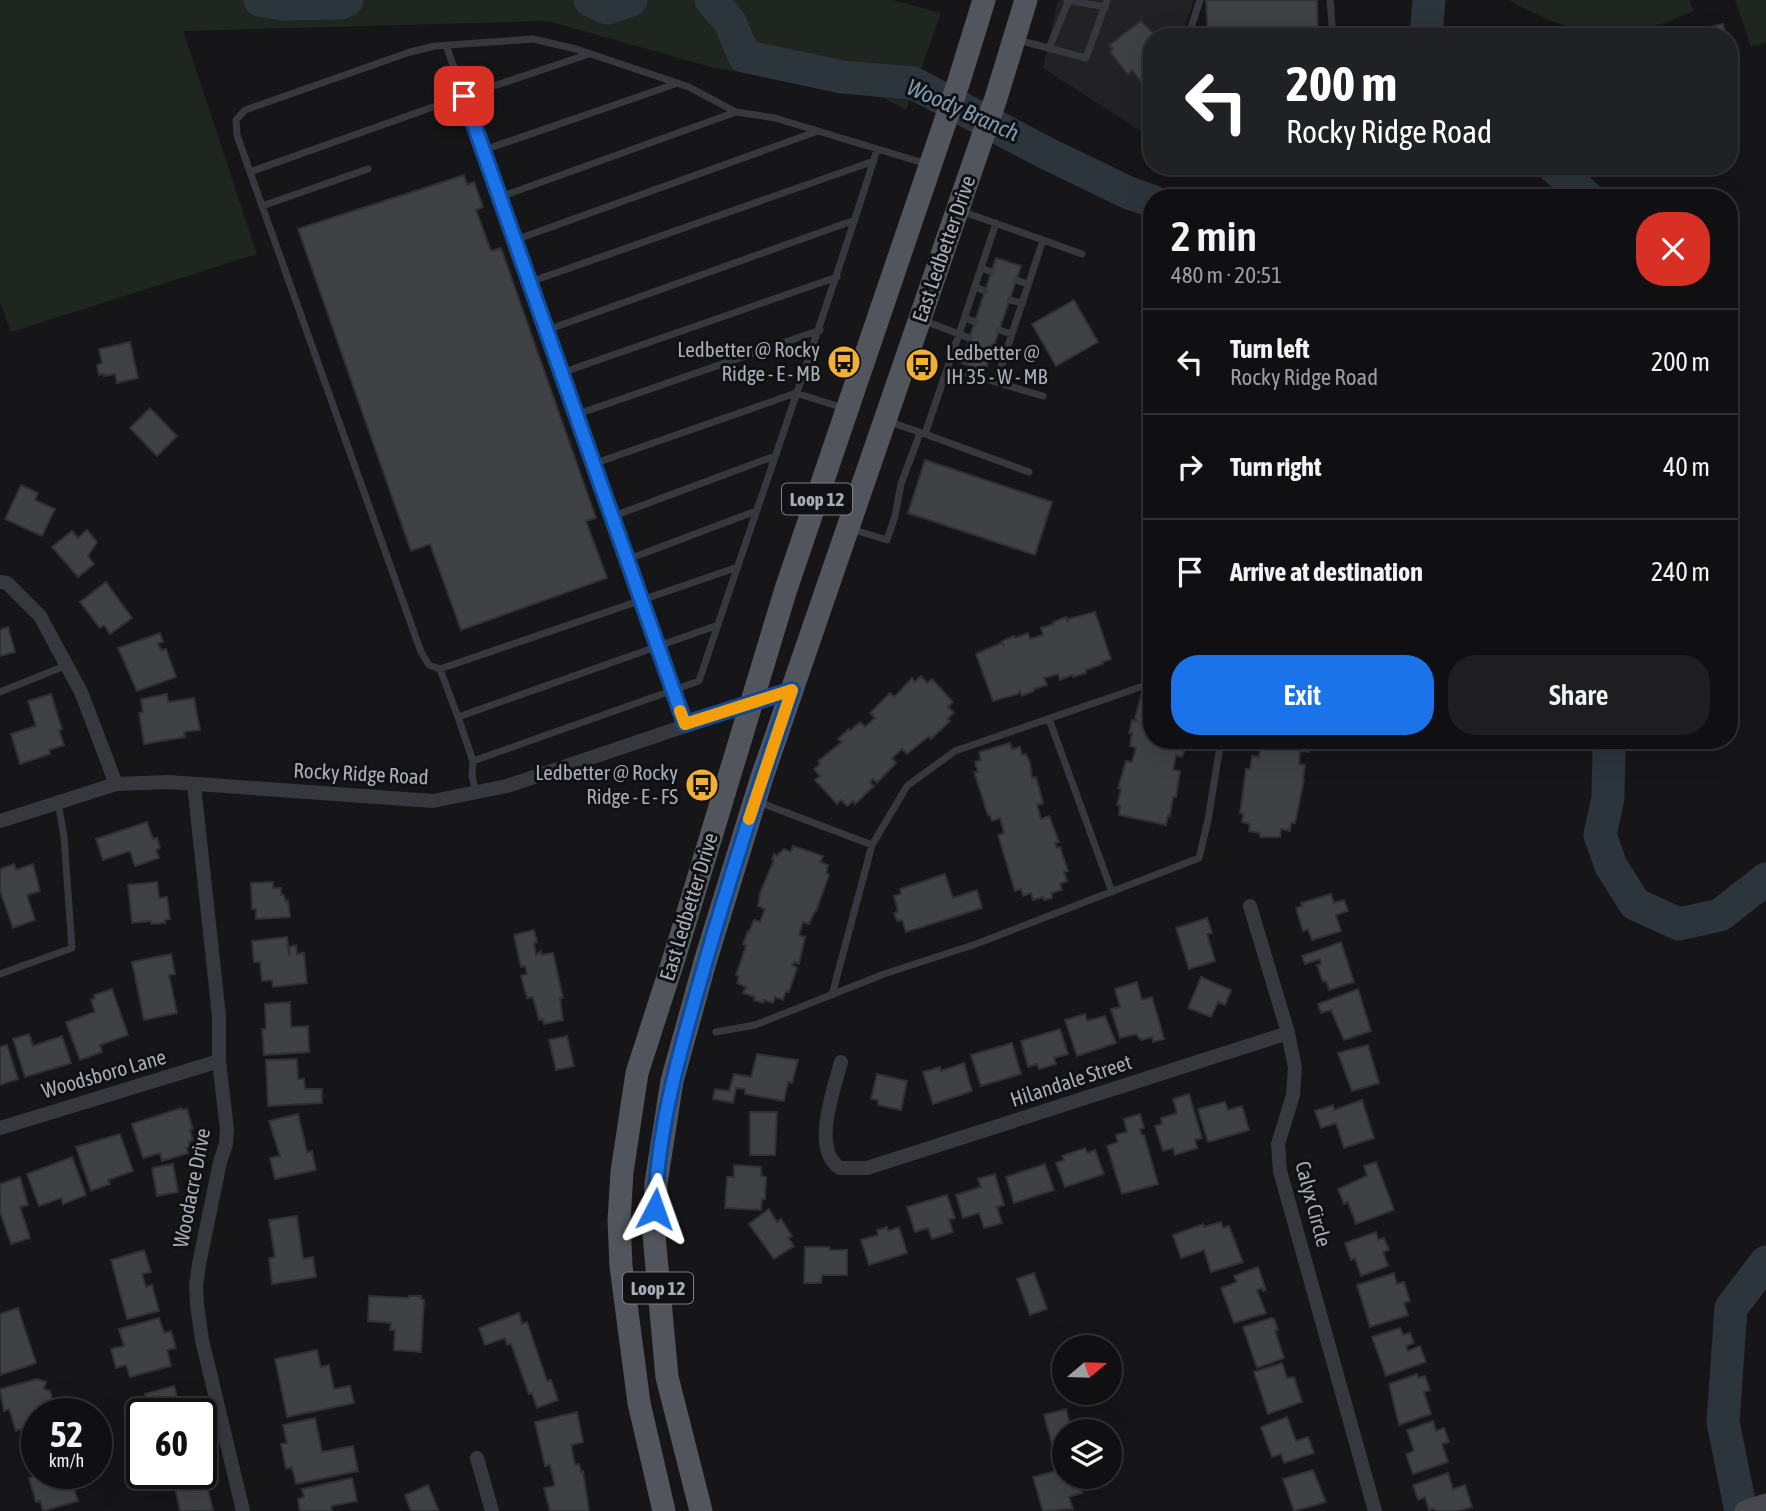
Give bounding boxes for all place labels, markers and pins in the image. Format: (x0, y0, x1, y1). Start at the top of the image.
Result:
pin (434, 66, 494, 126)
place label: Ledbetter @ Rocky Ridge - E - MB (677, 337, 820, 385)
place label: Ledbetter @ IH 35 - W - MB (946, 340, 1047, 388)
bus stop icon: Ledbetter @ Rocky Ridge - E - MB (825, 343, 863, 381)
bus stop icon: Ledbetter @ IH 35 - W - MB (903, 346, 941, 384)
place label: Ledbetter @ Rocky Ridge - E - FS (535, 760, 678, 808)
bus stop icon: Ledbetter @ Rocky Ridge - E - FS (683, 766, 721, 804)

